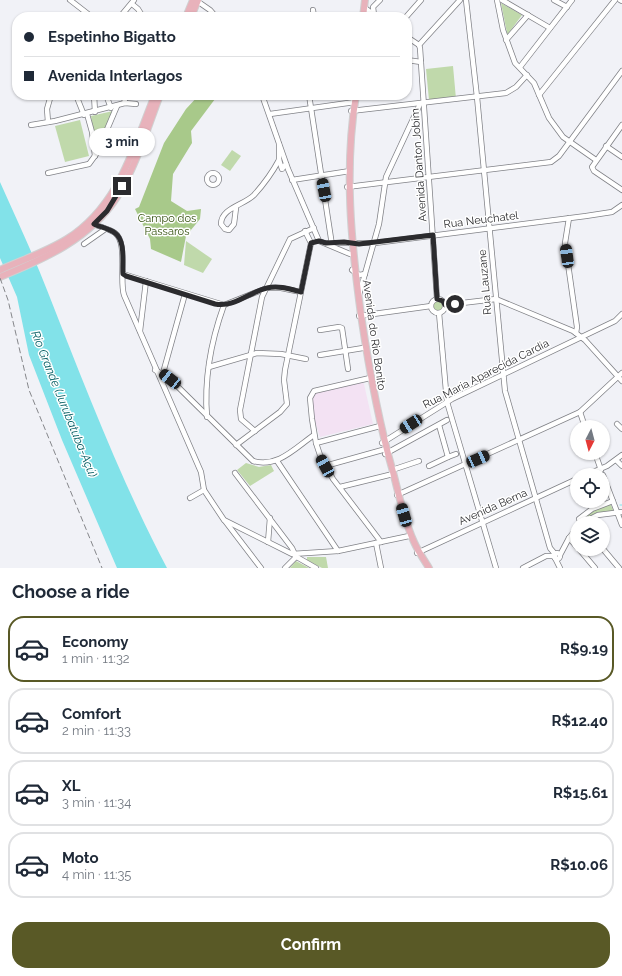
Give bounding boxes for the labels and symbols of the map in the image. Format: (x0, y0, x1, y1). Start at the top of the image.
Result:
street label: Avenida Danton Jobim (409, 108, 429, 222)
callout: 3 min (89, 128, 155, 156)
route end (113, 177, 131, 195)
car (316, 177, 332, 203)
street label: Rua Neuchatel (443, 209, 519, 231)
park label: Campo dos Passaros (138, 212, 196, 238)
car (559, 243, 575, 269)
street label: Rua Lauzane (476, 248, 494, 315)
street label: Avenida do Rio Bonito (360, 279, 388, 392)
route start (446, 295, 464, 313)
water label: Rio Grande (Jurubatuba-Açú) (28, 329, 100, 479)
street label: Rua Maria Aparecida Cardia (421, 337, 551, 411)
car (157, 367, 183, 391)
car (398, 412, 424, 436)
north arrow (570, 420, 610, 460)
car (465, 449, 491, 469)
car (314, 453, 336, 479)
street label: Avenida Berna (457, 486, 529, 528)
car (395, 502, 413, 528)

